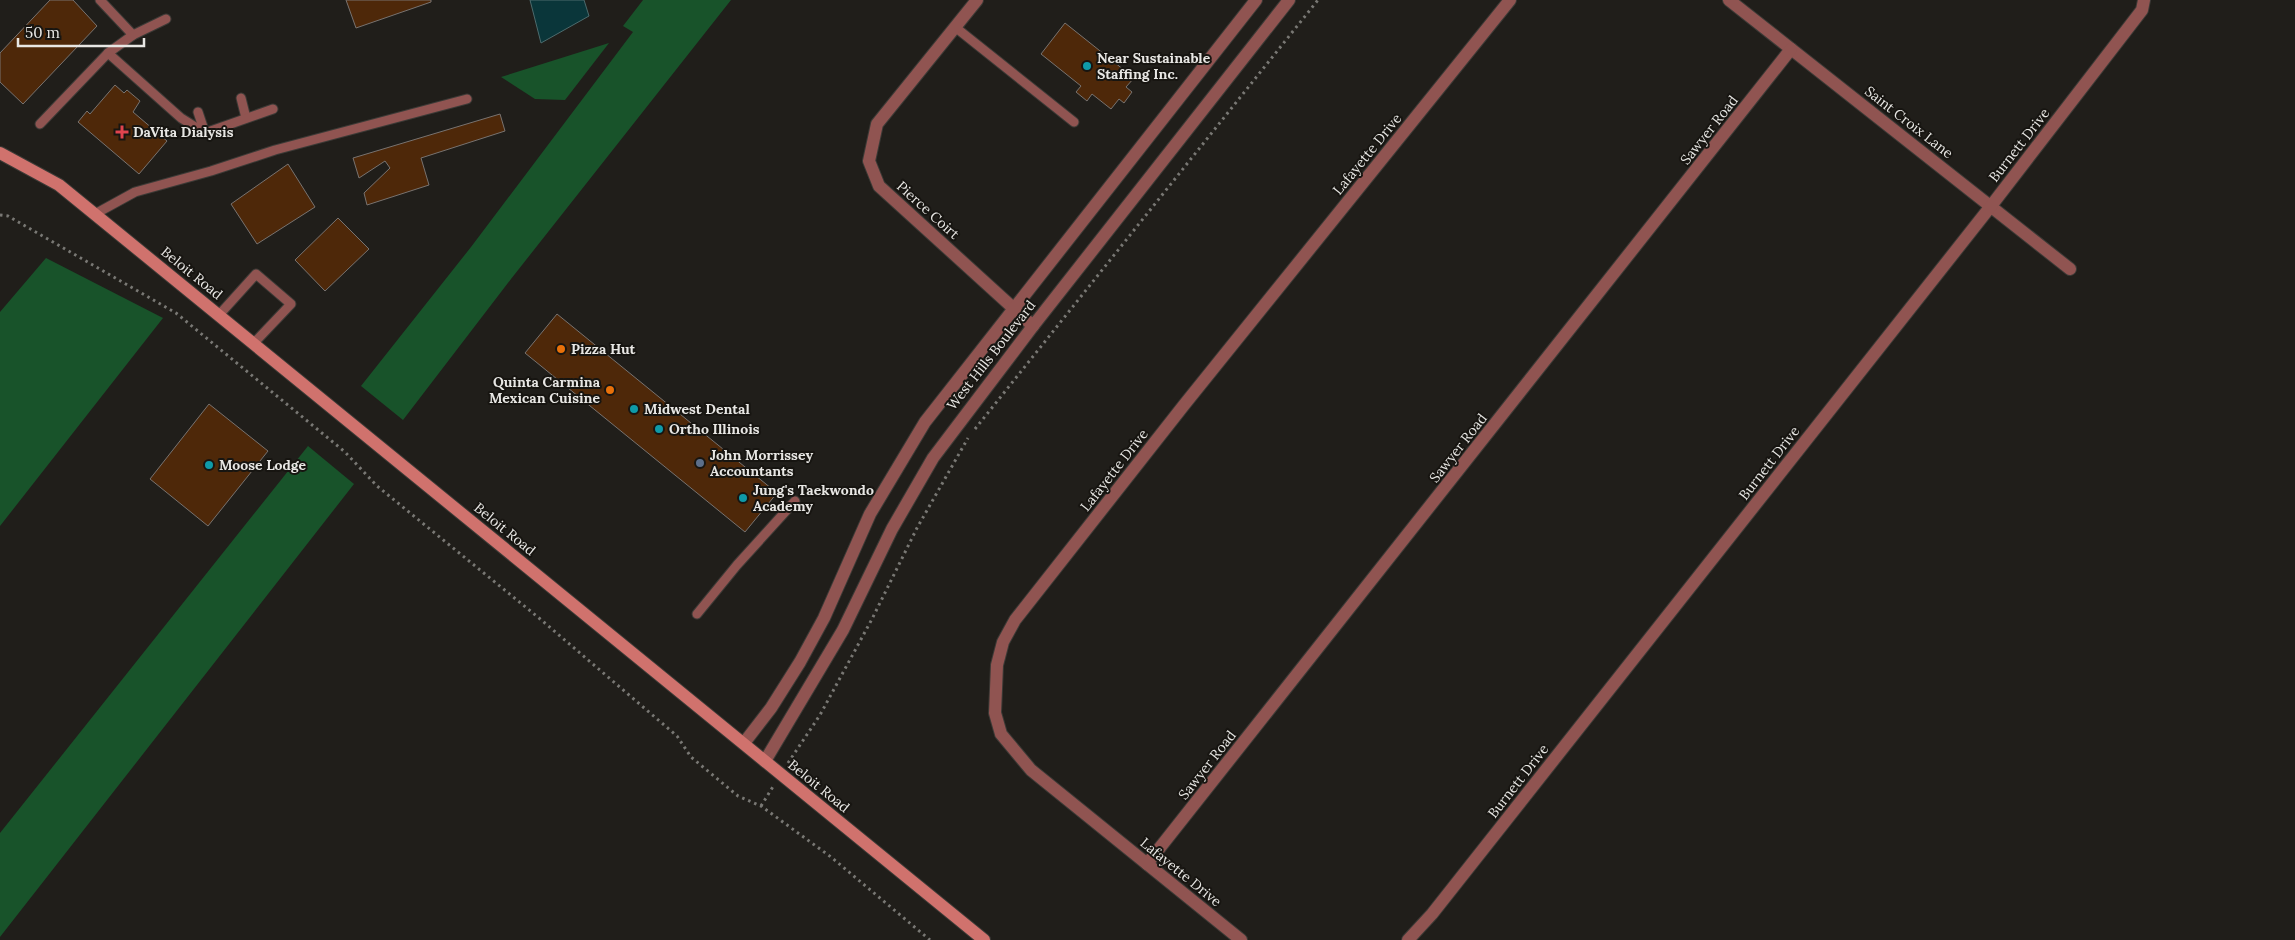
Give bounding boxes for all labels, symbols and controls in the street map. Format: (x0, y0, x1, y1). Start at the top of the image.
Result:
scale bar (18, 15, 144, 47)
text: 50 m (25, 23, 60, 42)
place label: Near Sustainable Staffing Inc. (1097, 49, 1211, 83)
marker: Near Sustainable Staffing Inc. (1081, 60, 1093, 72)
street label: Saint Croix Lane (1861, 82, 1957, 162)
street label: Sawyer Road (1676, 92, 1742, 168)
street label: Burnett Drive (1985, 104, 2054, 185)
street label: Lafayette Drive (1329, 109, 1406, 198)
place label: DaVita Dialysis (133, 123, 234, 141)
marker: DaVita Dialysis (115, 125, 129, 139)
street label: Pierce Coirt (893, 177, 963, 243)
street label: Beloit Road (158, 243, 226, 303)
street label: West Hills Boulevard (943, 297, 1039, 413)
place label: Pizza Hut (571, 340, 635, 358)
marker: Pizza Hut (555, 343, 567, 355)
place label: Quinta Carmina Mexican Cuisine (489, 373, 601, 407)
marker: Quinta Carmina Mexican Cuisine (604, 384, 616, 396)
place label: Midwest Dental (644, 400, 750, 418)
marker: Midwest Dental (628, 403, 640, 415)
street label: Sawyer Road (1425, 410, 1491, 486)
place label: Ortho Illinois (669, 420, 760, 438)
street label: Burnett Drive (1735, 422, 1804, 503)
marker: Ortho Illinois (653, 423, 665, 435)
street label: Lafayette Drive (1076, 425, 1152, 515)
place label: John Morrissey Accountants (710, 446, 813, 480)
place label: Moose Lodge (219, 456, 307, 474)
marker: John Morrissey Accountants (694, 457, 706, 469)
marker: Moose Lodge (203, 459, 215, 471)
place label: Jung's Taekwondo Academy (753, 481, 874, 515)
marker: Jung's Taekwondo Academy (737, 492, 749, 504)
street label: Beloit Road (471, 499, 539, 559)
street label: Sawyer Road (1174, 727, 1240, 803)
street label: Burnett Drive (1484, 740, 1553, 821)
street label: Beloit Road (785, 756, 853, 816)
street label: Lafayette Drive (1137, 834, 1226, 911)

